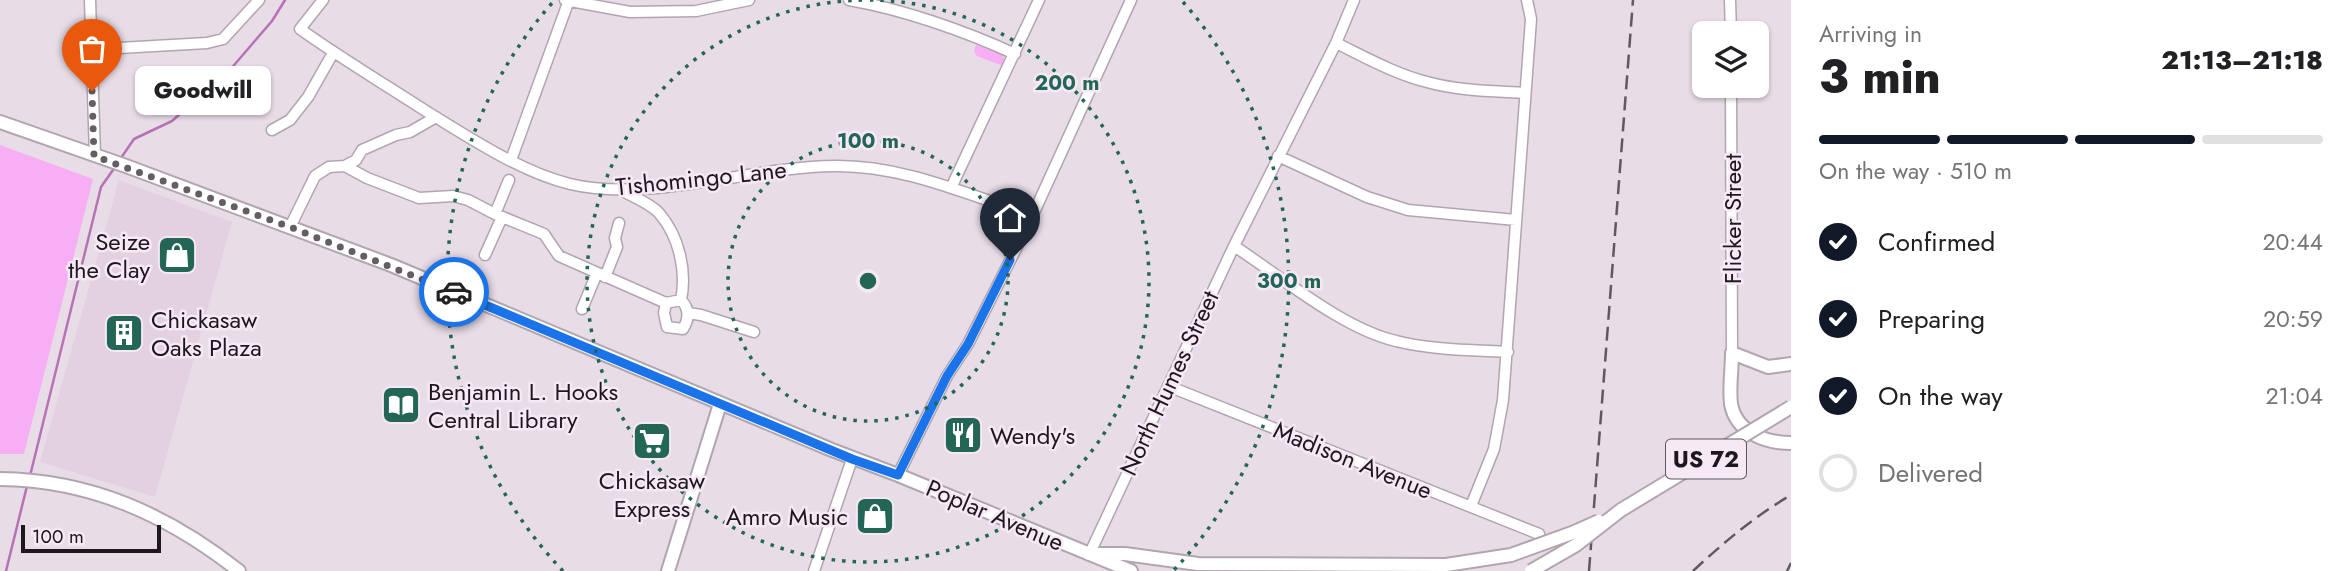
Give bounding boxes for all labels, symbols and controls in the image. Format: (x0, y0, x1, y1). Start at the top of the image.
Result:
text: Arriving in (1819, 17, 1922, 51)
pin (62, 19, 122, 91)
map controls (1692, 21, 1769, 98)
button: layers (1692, 21, 1769, 98)
icon: bag (73, 30, 111, 68)
text: 21:13–21:18 (2161, 41, 2323, 79)
text: 3 min (1819, 44, 1941, 110)
callout: Goodwill (134, 66, 270, 116)
text: 200 m (1034, 68, 1100, 98)
text: Goodwill (154, 73, 252, 107)
text: 100 m (837, 126, 899, 156)
street label: Tishomingo Lane (614, 152, 788, 204)
street label: Flicker Street (1715, 154, 1750, 284)
text: On the way · 510 m (1819, 154, 2012, 188)
pin (980, 188, 1040, 260)
icon: home (991, 199, 1029, 237)
icon: check (1819, 223, 1857, 261)
text: Confirmed (1878, 223, 1995, 261)
place label: Seize the Clay (68, 224, 150, 287)
text: 20:44 (2262, 225, 2323, 259)
shop icon: Seize the Clay (156, 234, 198, 276)
courier (419, 257, 489, 327)
text: 300 m (1257, 266, 1321, 296)
centre of rings (856, 269, 880, 293)
icon: car (435, 273, 473, 311)
street label: North Humes Street (1111, 285, 1227, 481)
icon: check (1819, 300, 1857, 338)
text: Preparing (1878, 300, 1985, 338)
place label: Chickasaw Oaks Plaza (151, 302, 262, 365)
text: 20:59 (2263, 302, 2323, 336)
building icon: Chickasaw Oaks Plaza (103, 312, 145, 354)
place label: Benjamin L. Hooks Central Library (428, 374, 618, 437)
icon: check (1819, 377, 1857, 415)
text: On the way (1878, 377, 2003, 415)
text: 21:04 (2265, 379, 2323, 413)
library icon: Benjamin L. Hooks Central Library (380, 384, 422, 426)
street label: Madison Avenue (1268, 412, 1438, 508)
restaurant icon: Wendy's (942, 414, 984, 456)
place label: Wendy's (990, 418, 1075, 453)
supermarket icon: Chickasaw Express (631, 420, 673, 462)
road number: US 72 (1666, 440, 1746, 478)
text: Delivered (1878, 454, 1983, 492)
place label: Chickasaw Express (599, 463, 706, 526)
street label: Poplar Avenue (921, 470, 1069, 560)
shop icon: Amro Music (854, 495, 896, 537)
place label: Amro Music (726, 499, 848, 534)
scale bar (21, 522, 161, 554)
text: 100 m (32, 523, 84, 550)

